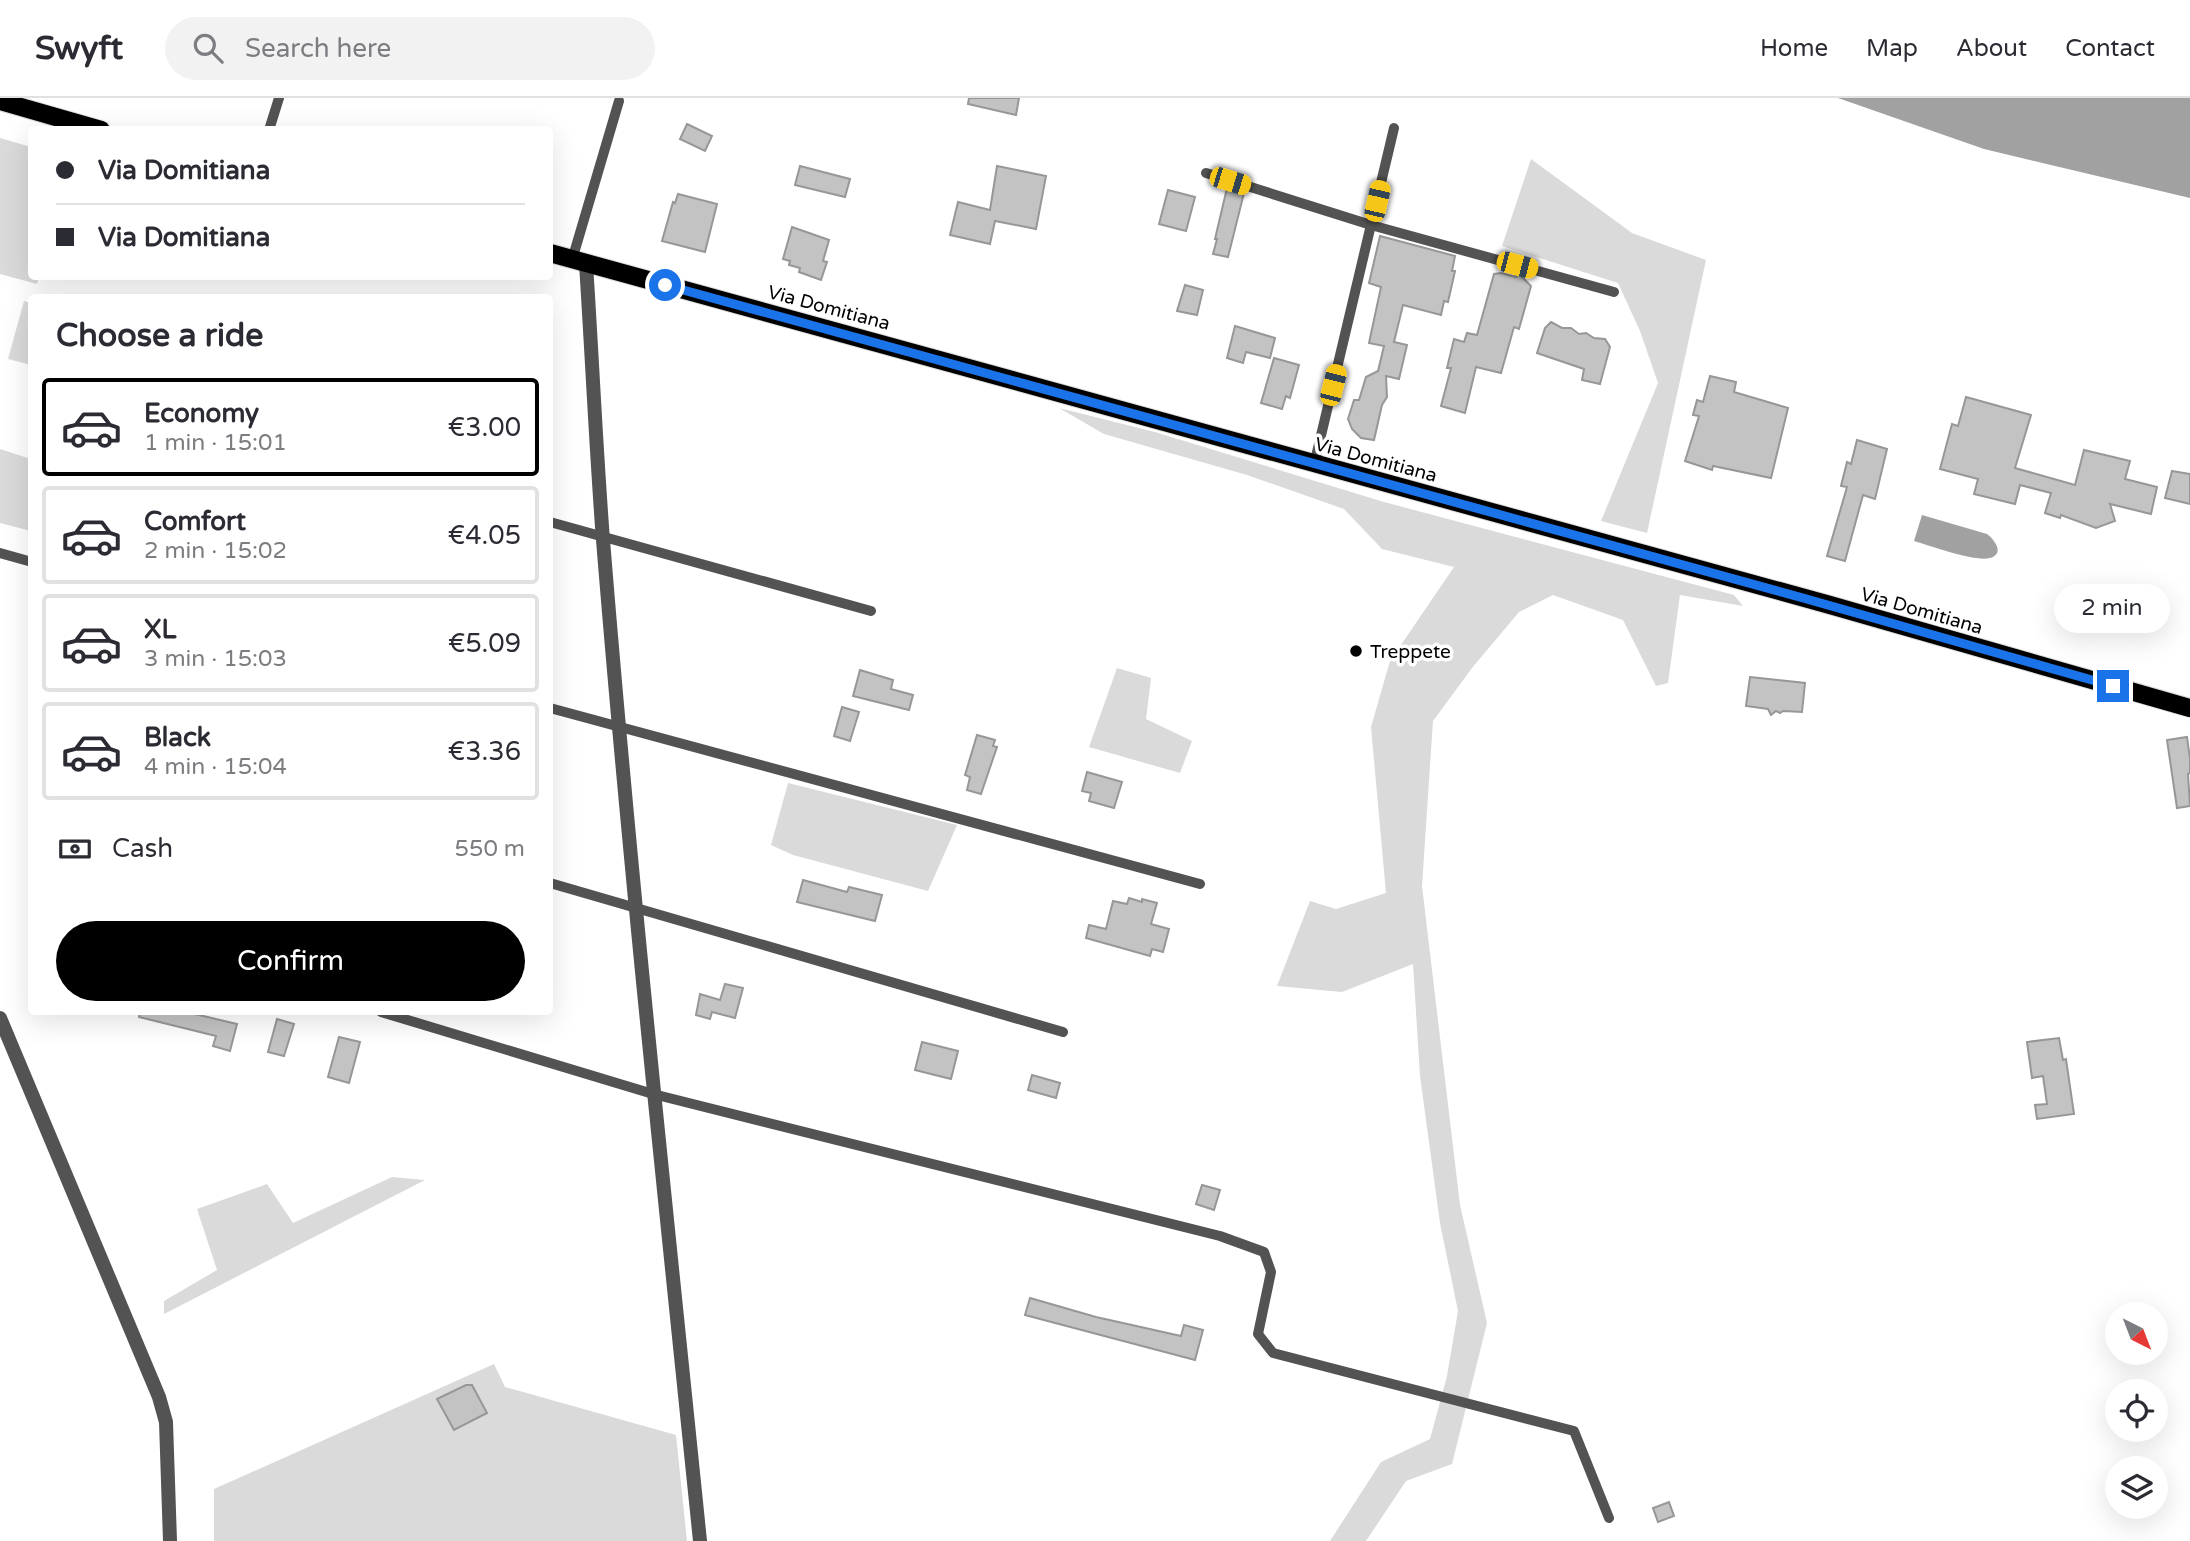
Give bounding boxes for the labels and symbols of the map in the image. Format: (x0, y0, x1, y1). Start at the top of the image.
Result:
car (1207, 165, 1254, 197)
car (1363, 178, 1392, 224)
car (1494, 249, 1541, 281)
route start (649, 269, 681, 301)
street label: Via Domitiana (765, 281, 892, 335)
car (1318, 362, 1349, 408)
street label: Via Domitiana (1312, 433, 1439, 487)
street label: Via Domitiana (1858, 583, 1985, 639)
callout: 2 min (2055, 584, 2171, 634)
place label: Treppete (1370, 641, 1451, 663)
marker: Treppete (1348, 643, 1364, 659)
route end (2097, 670, 2129, 702)
north arrow (2105, 1302, 2168, 1365)

